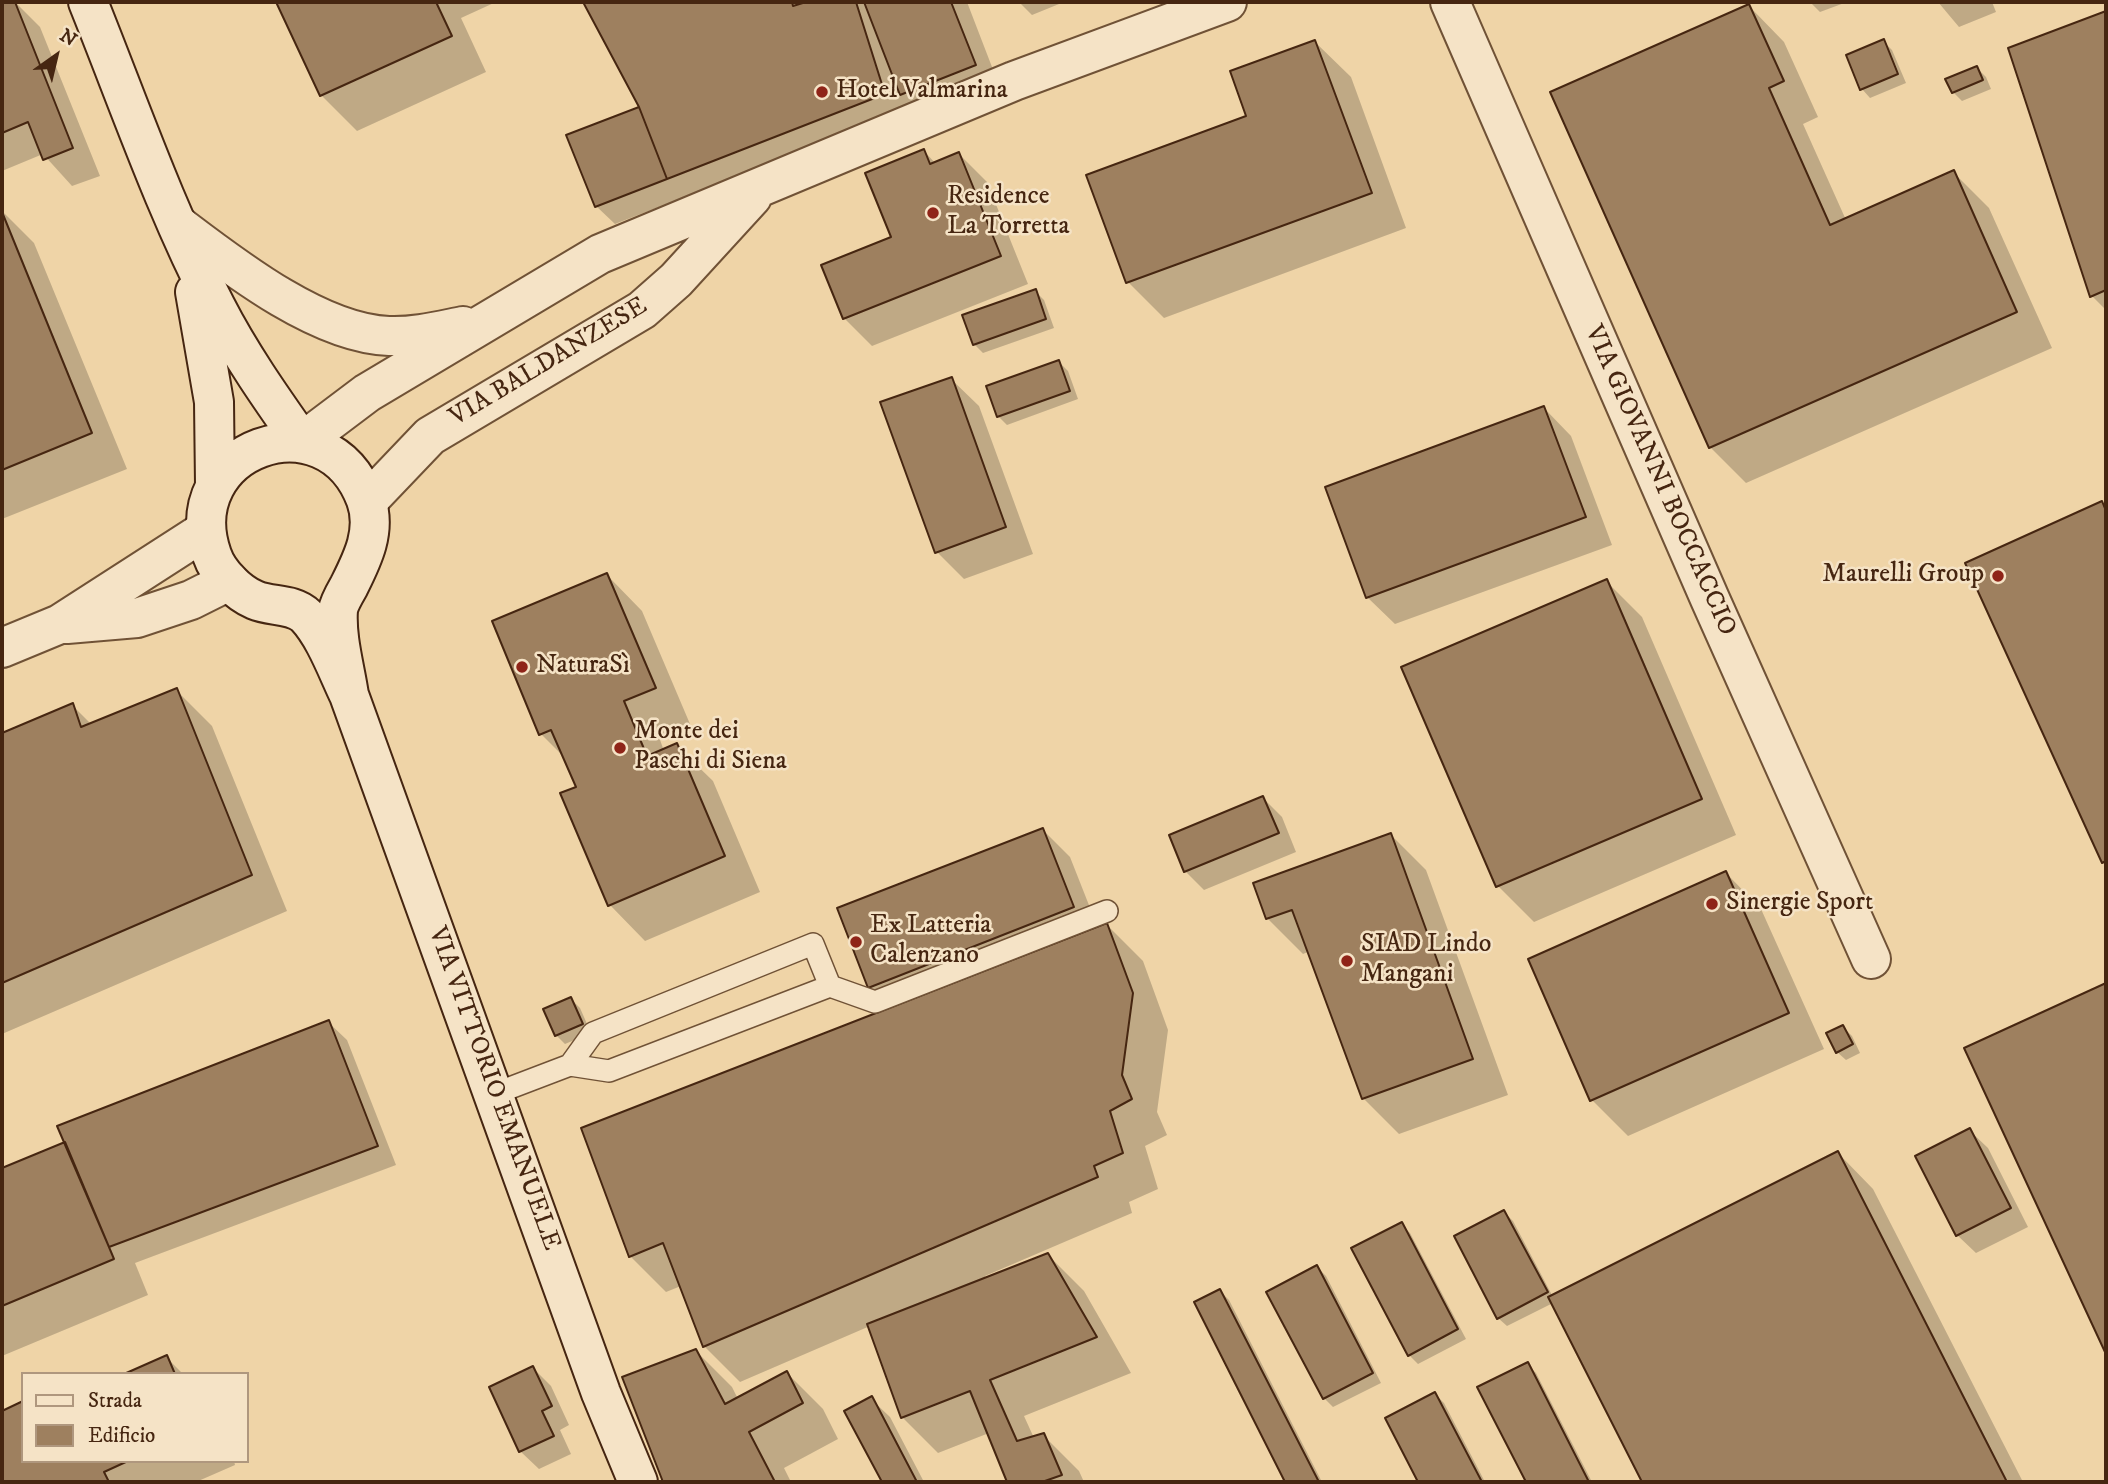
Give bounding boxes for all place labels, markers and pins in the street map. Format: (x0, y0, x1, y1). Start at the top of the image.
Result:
place label: Hotel Valmarina (836, 76, 1008, 108)
marker: Hotel Valmarina (814, 84, 830, 100)
place label: Residence La Torretta (947, 182, 1070, 244)
marker: Residence La Torretta (925, 205, 941, 221)
place label: Maurelli Group (1822, 560, 1984, 592)
marker: Maurelli Group (1990, 568, 2006, 584)
place label: NaturaSì (536, 651, 630, 683)
marker: NaturaSì (514, 659, 530, 675)
place label: Monte dei Paschi di Siena (634, 717, 787, 778)
marker: Monte dei Paschi di Siena (612, 740, 628, 756)
place label: Sinergie Sport (1726, 888, 1873, 920)
marker: Sinergie Sport (1704, 896, 1720, 912)
place label: Ex Latteria Calenzano (870, 911, 991, 972)
place label: SIAD Lindo Mangani (1361, 930, 1491, 992)
marker: Ex Latteria Calenzano (848, 934, 864, 950)
marker: SIAD Lindo Mangani (1339, 953, 1355, 969)

